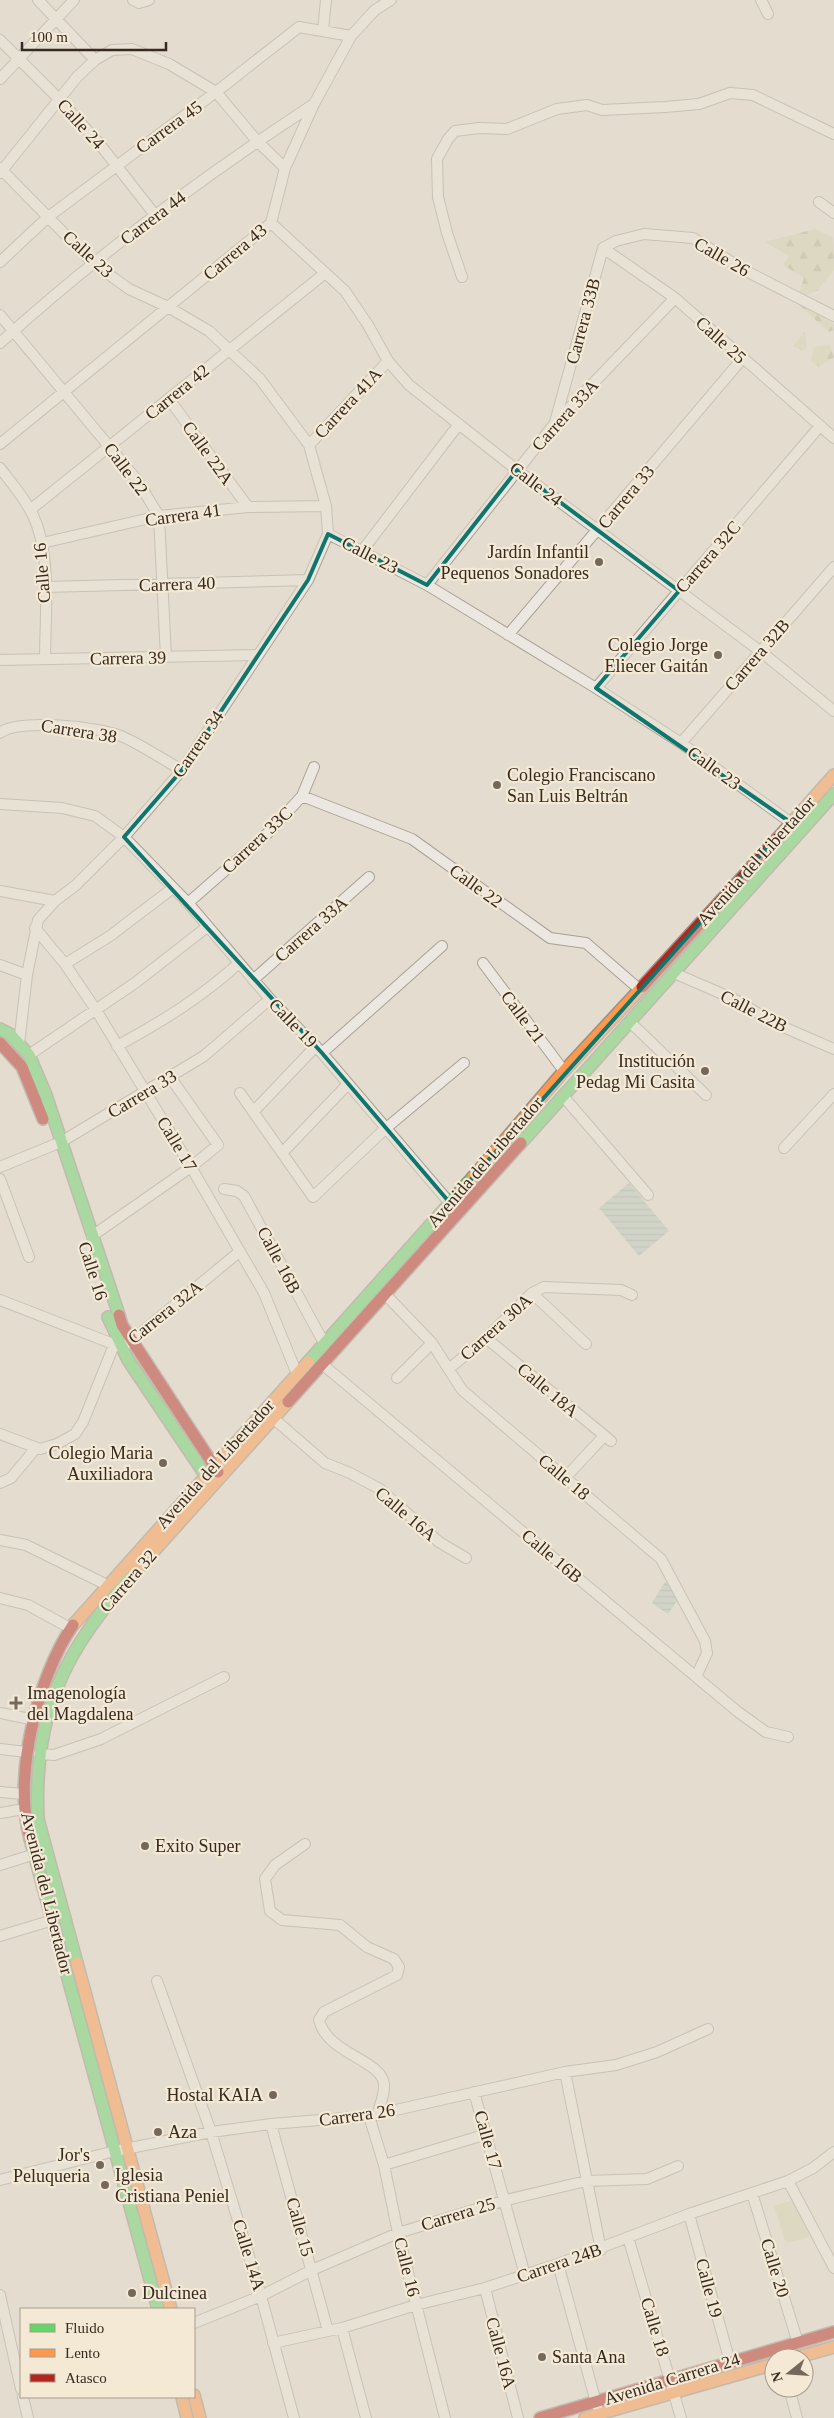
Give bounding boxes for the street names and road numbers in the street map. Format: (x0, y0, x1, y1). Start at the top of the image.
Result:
street label: Calle 24 (53, 95, 109, 153)
street label: Carrera 45 (132, 96, 206, 158)
street label: Carrera 44 (116, 187, 190, 249)
street label: Carrera 43 (199, 220, 271, 284)
street label: Calle 23 (59, 226, 117, 282)
street label: Calle 26 (691, 233, 753, 281)
street label: Carrera 33B (562, 276, 604, 366)
street label: Calle 25 (692, 312, 750, 368)
street label: Carrera 42 (141, 360, 213, 424)
street label: Carrera 41A (310, 363, 386, 443)
street label: Carrera 33A (528, 375, 602, 455)
street label: Calle 22A (178, 417, 238, 489)
street label: Calle 22 (100, 439, 152, 499)
street label: Calle 24 (506, 458, 566, 510)
street label: Carrera 33 (594, 461, 658, 533)
street label: Carrera 41 (144, 500, 222, 530)
street label: Carrera 32C (671, 517, 745, 597)
street label: Calle 23 (339, 532, 401, 578)
street label: Calle 16 (29, 542, 55, 604)
street label: Carrera 40 (138, 573, 216, 595)
street label: Carrera 32B (720, 615, 794, 695)
street label: Carrera 39 (90, 647, 166, 669)
street label: Carrera 34 (168, 707, 228, 781)
street label: Carrera 38 (40, 715, 118, 747)
street label: Calle 23 (684, 742, 744, 794)
street label: Avenida del Libertador (693, 792, 819, 930)
street label: Carrera 33C (218, 803, 296, 877)
street label: Calle 22 (446, 860, 506, 912)
street label: Carrera 33A (271, 892, 351, 966)
street label: Calle 22B (717, 986, 791, 1036)
street label: Calle 21 (497, 987, 549, 1047)
street label: Calle 19 (265, 994, 321, 1052)
street label: Carrera 33 (104, 1066, 180, 1122)
street label: Avenida del Libertador (423, 1093, 547, 1231)
street label: Calle 17 (153, 1113, 201, 1175)
street label: Calle 16B (253, 1223, 305, 1297)
street label: Calle 16 (74, 1239, 112, 1303)
street label: Carrera 32A (124, 1276, 206, 1348)
street label: Carrera 30A (456, 1290, 536, 1364)
street label: Calle 18A (513, 1359, 583, 1421)
street label: Avenida del Libertador (152, 1395, 278, 1533)
street label: Calle 18 (534, 1450, 594, 1504)
street label: Calle 16A (371, 1483, 441, 1545)
street label: Calle 16B (518, 1525, 586, 1587)
street label: Carrera 32 (95, 1546, 161, 1616)
street label: Avenida del Libertador (17, 1810, 77, 1976)
street label: Carrera 26 (318, 2100, 396, 2130)
street label: Calle 17 (470, 2108, 506, 2172)
street label: Carrera 25 (419, 2193, 497, 2235)
street label: Calle 15 (282, 2195, 318, 2259)
street label: Calle 14A (229, 2217, 269, 2293)
street label: Calle 16 (390, 2235, 424, 2299)
street label: Calle 20 (757, 2236, 793, 2300)
street label: Carrera 24B (514, 2239, 604, 2287)
street label: Calle 19 (692, 2256, 726, 2320)
street label: Calle 18 (637, 2295, 673, 2359)
street label: Calle 16A (482, 2315, 520, 2391)
street label: Avenida Carrera 24 (602, 2349, 742, 2409)

